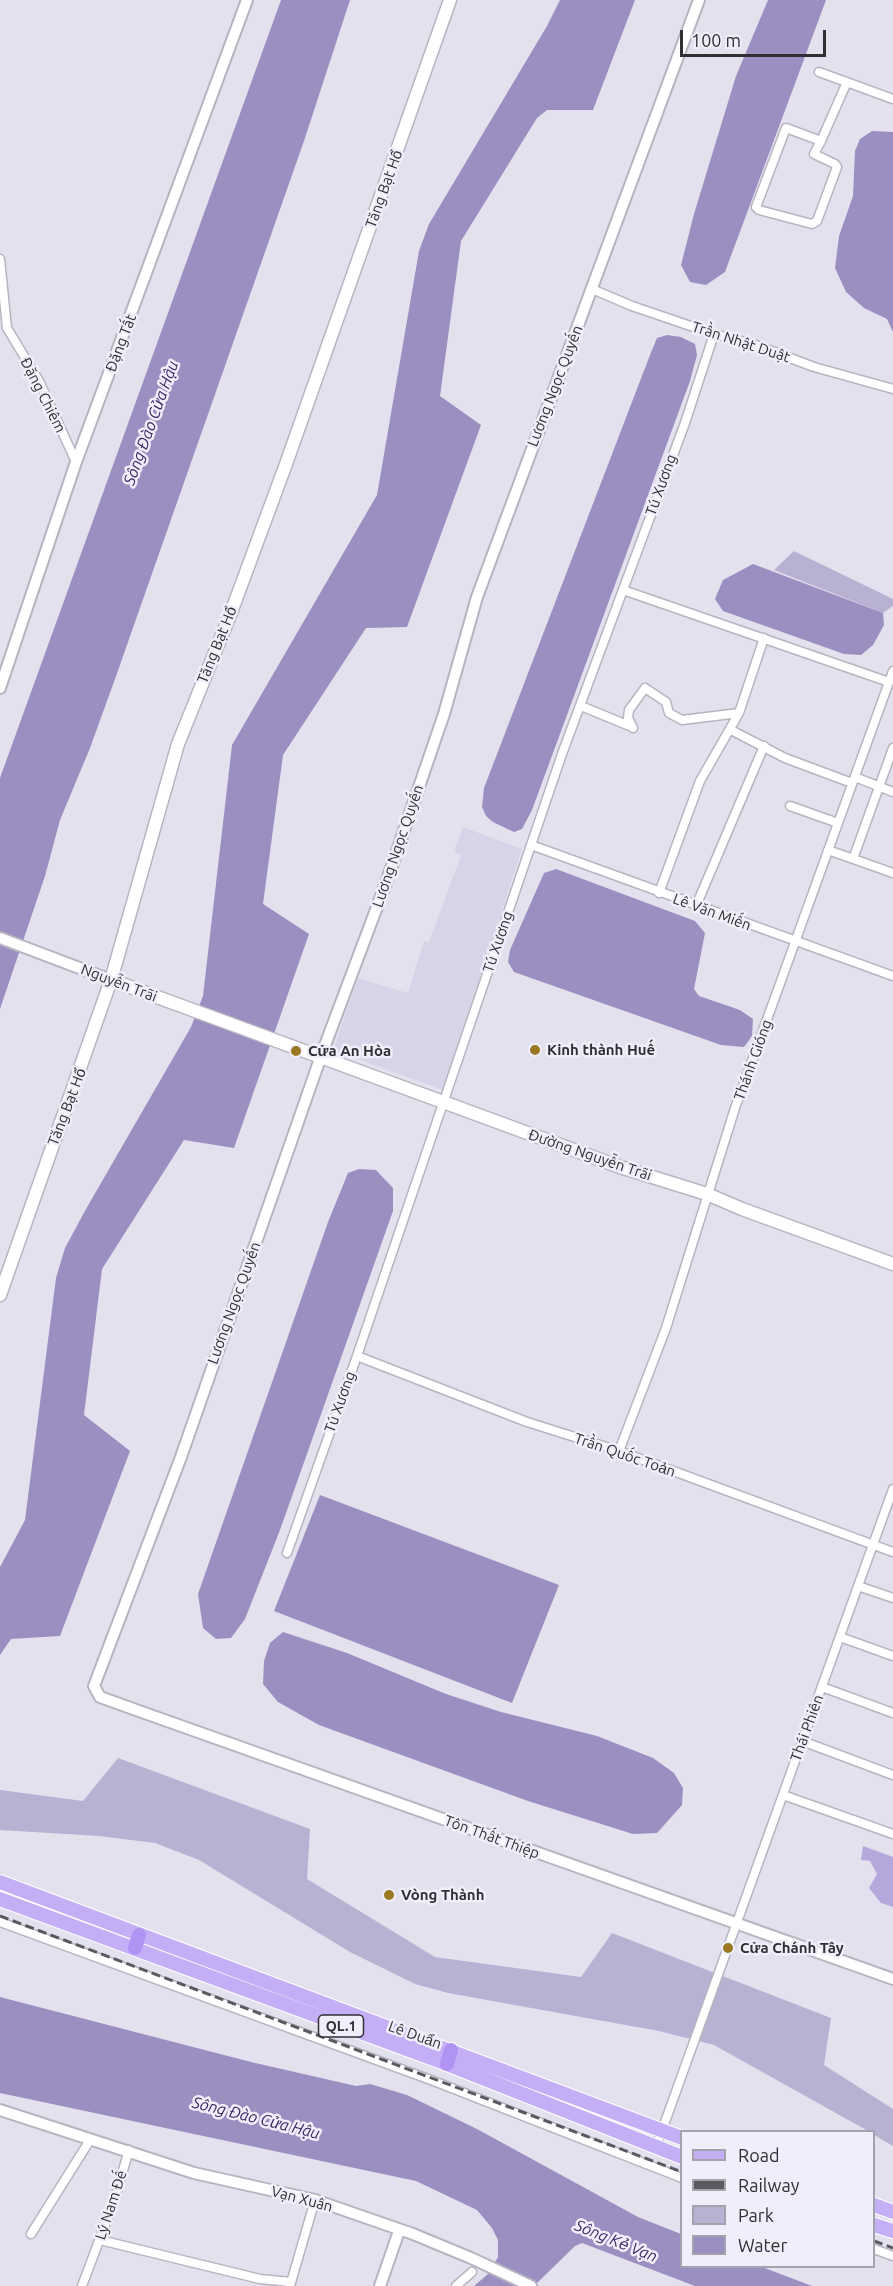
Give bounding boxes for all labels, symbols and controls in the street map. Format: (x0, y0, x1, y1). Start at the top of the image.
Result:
scale bar (683, 18, 828, 56)
text: 100 m (691, 30, 741, 50)
street label: Tăng Bạt Hổ (362, 148, 406, 230)
street label: Đặng Tất (102, 312, 140, 374)
street label: Trần Nhật Duật (690, 318, 792, 366)
street label: Lương Ngọc Quyến (524, 323, 586, 449)
street label: Đặng Chiêm (16, 354, 70, 436)
water label: Sông Đào Cửa Hậu (120, 358, 182, 488)
street label: Tú Xương (642, 452, 680, 518)
street label: Tăng Bạt Hổ (193, 604, 241, 686)
street label: Lương Ngọc Quyến (369, 782, 427, 910)
street label: Lê Văn Miến (670, 890, 754, 934)
street label: Tú Xương (479, 909, 517, 975)
street label: Nguyễn Trãi (78, 960, 160, 1006)
street label: Thánh Gióng (730, 1017, 776, 1103)
place label: Kinh thành Huế (547, 1041, 655, 1059)
place label: Cửa An Hòa (308, 1042, 391, 1060)
marker: Kinh thành Huế (528, 1043, 542, 1057)
marker: Cửa An Hòa (289, 1044, 303, 1058)
street label: Tăng Bạt Hổ (44, 1066, 90, 1148)
street label: Đường Nguyễn Trãi (526, 1125, 654, 1185)
street label: Lương Ngọc Quyến (204, 1239, 264, 1367)
street label: Tú Xương (321, 1369, 359, 1435)
street label: Trần Quốc Toản (572, 1429, 678, 1481)
street label: Thái Phiên (787, 1692, 827, 1764)
street label: Tôn Thất Thiệp (442, 1811, 542, 1863)
place label: Vòng Thành (401, 1886, 484, 1904)
marker: Vòng Thành (382, 1888, 396, 1902)
place label: Cửa Chánh Tây (740, 1939, 844, 1957)
marker: Cửa Chánh Tây (721, 1941, 735, 1955)
road number: QL.1 (318, 2015, 364, 2037)
street label: Lê Duẩn (386, 2017, 444, 2053)
water label: Sông Đào Cửa Hậu (190, 2093, 322, 2143)
legend (680, 2130, 875, 2268)
text: Road (738, 2145, 780, 2165)
street label: Lý Nam Đế (91, 2168, 131, 2242)
text: Railway (738, 2175, 799, 2195)
street label: Vạn Xuân (269, 2182, 335, 2216)
text: Park (738, 2205, 774, 2225)
water label: Sông Kẻ Vạn (572, 2216, 660, 2266)
text: Water (738, 2235, 787, 2255)

